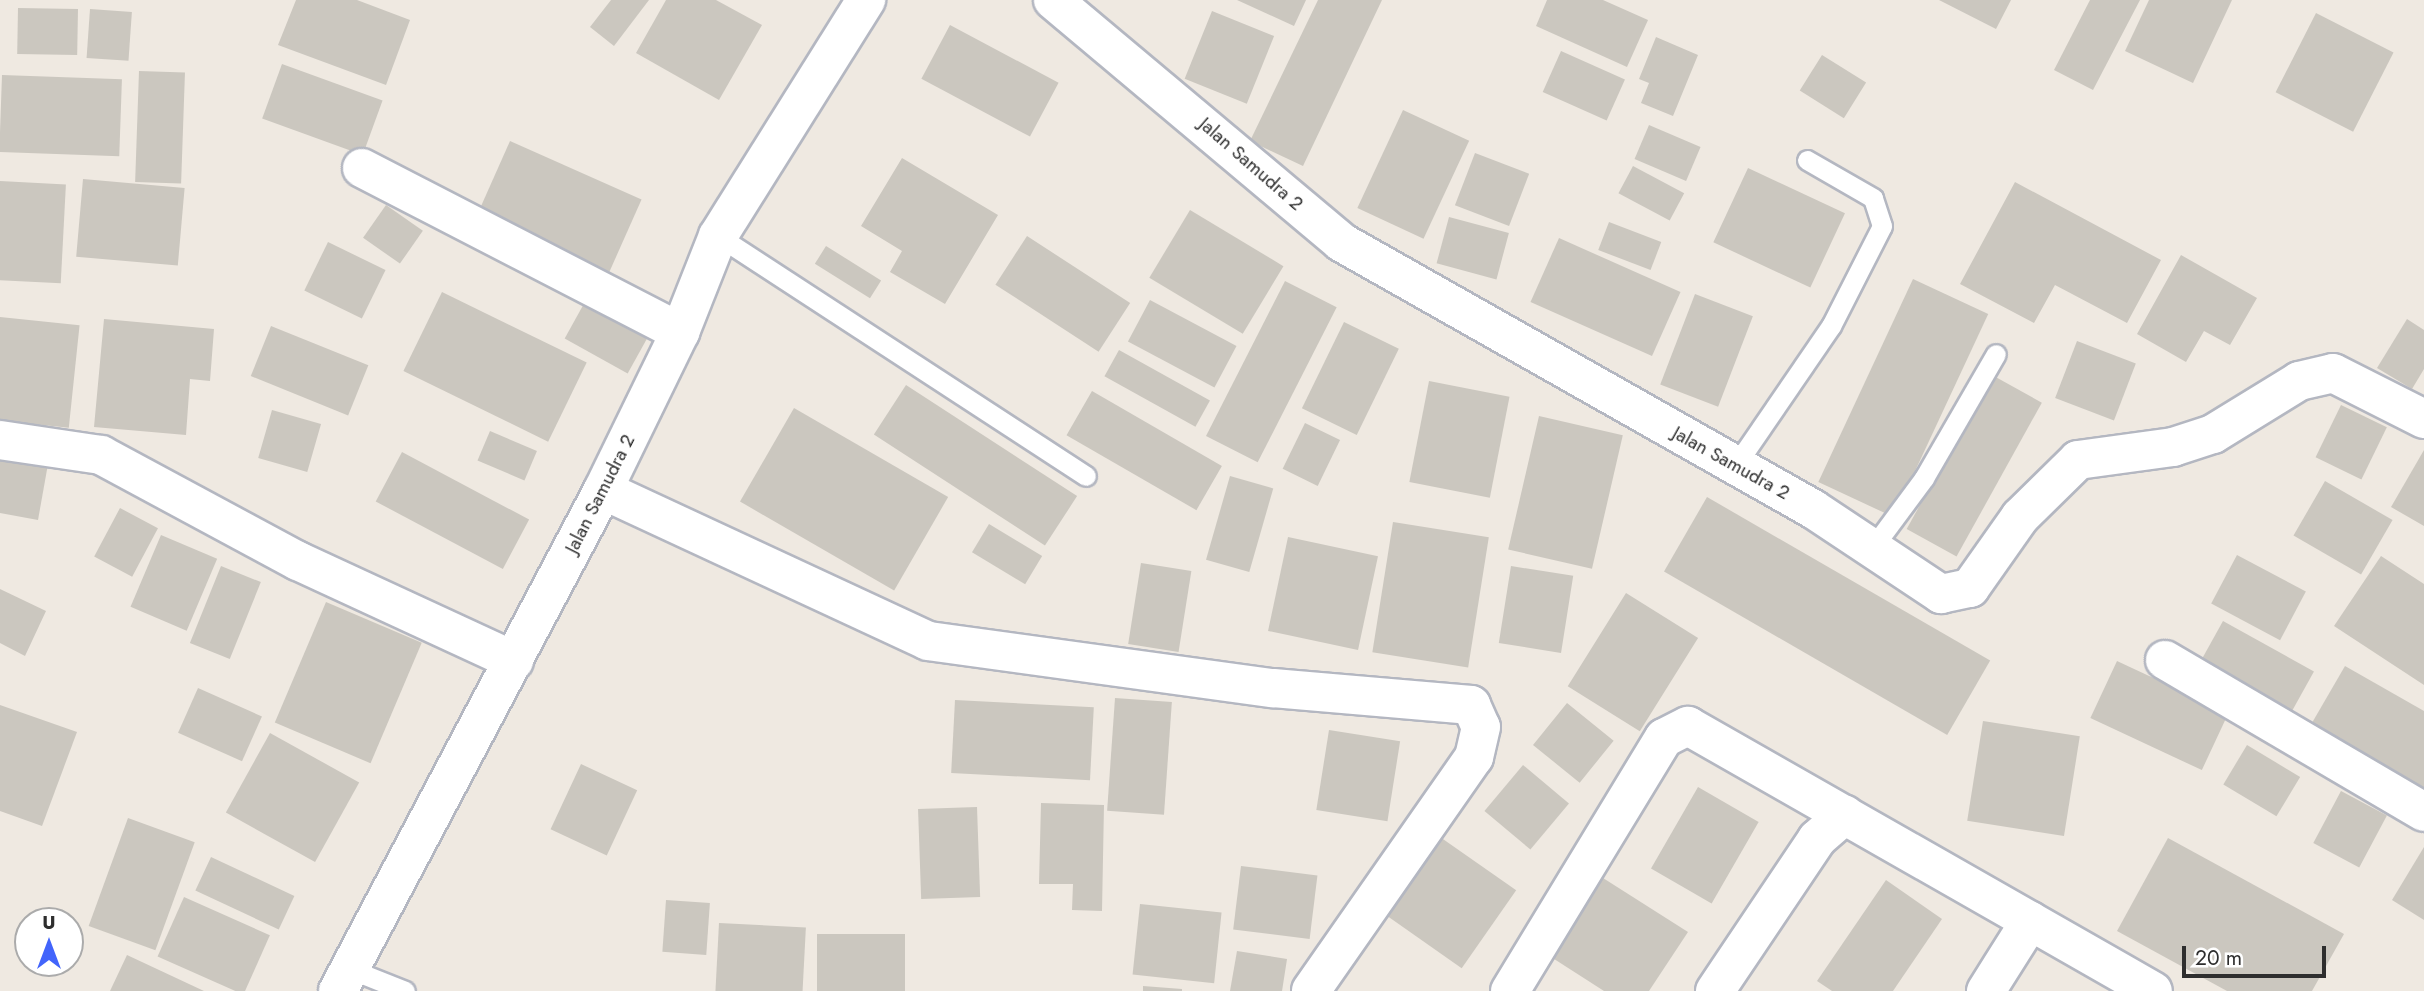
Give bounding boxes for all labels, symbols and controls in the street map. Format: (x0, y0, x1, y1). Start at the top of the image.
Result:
street label: Jalan Samudra 2 (1194, 113, 1308, 215)
street label: Jalan Samudra 2 (1669, 421, 1793, 505)
street label: Jalan Samudra 2 (560, 431, 640, 557)
north arrow (14, 907, 84, 977)
text: U (42, 909, 56, 936)
scale bar (2186, 932, 2330, 976)
text: 20 m (2195, 943, 2242, 973)

